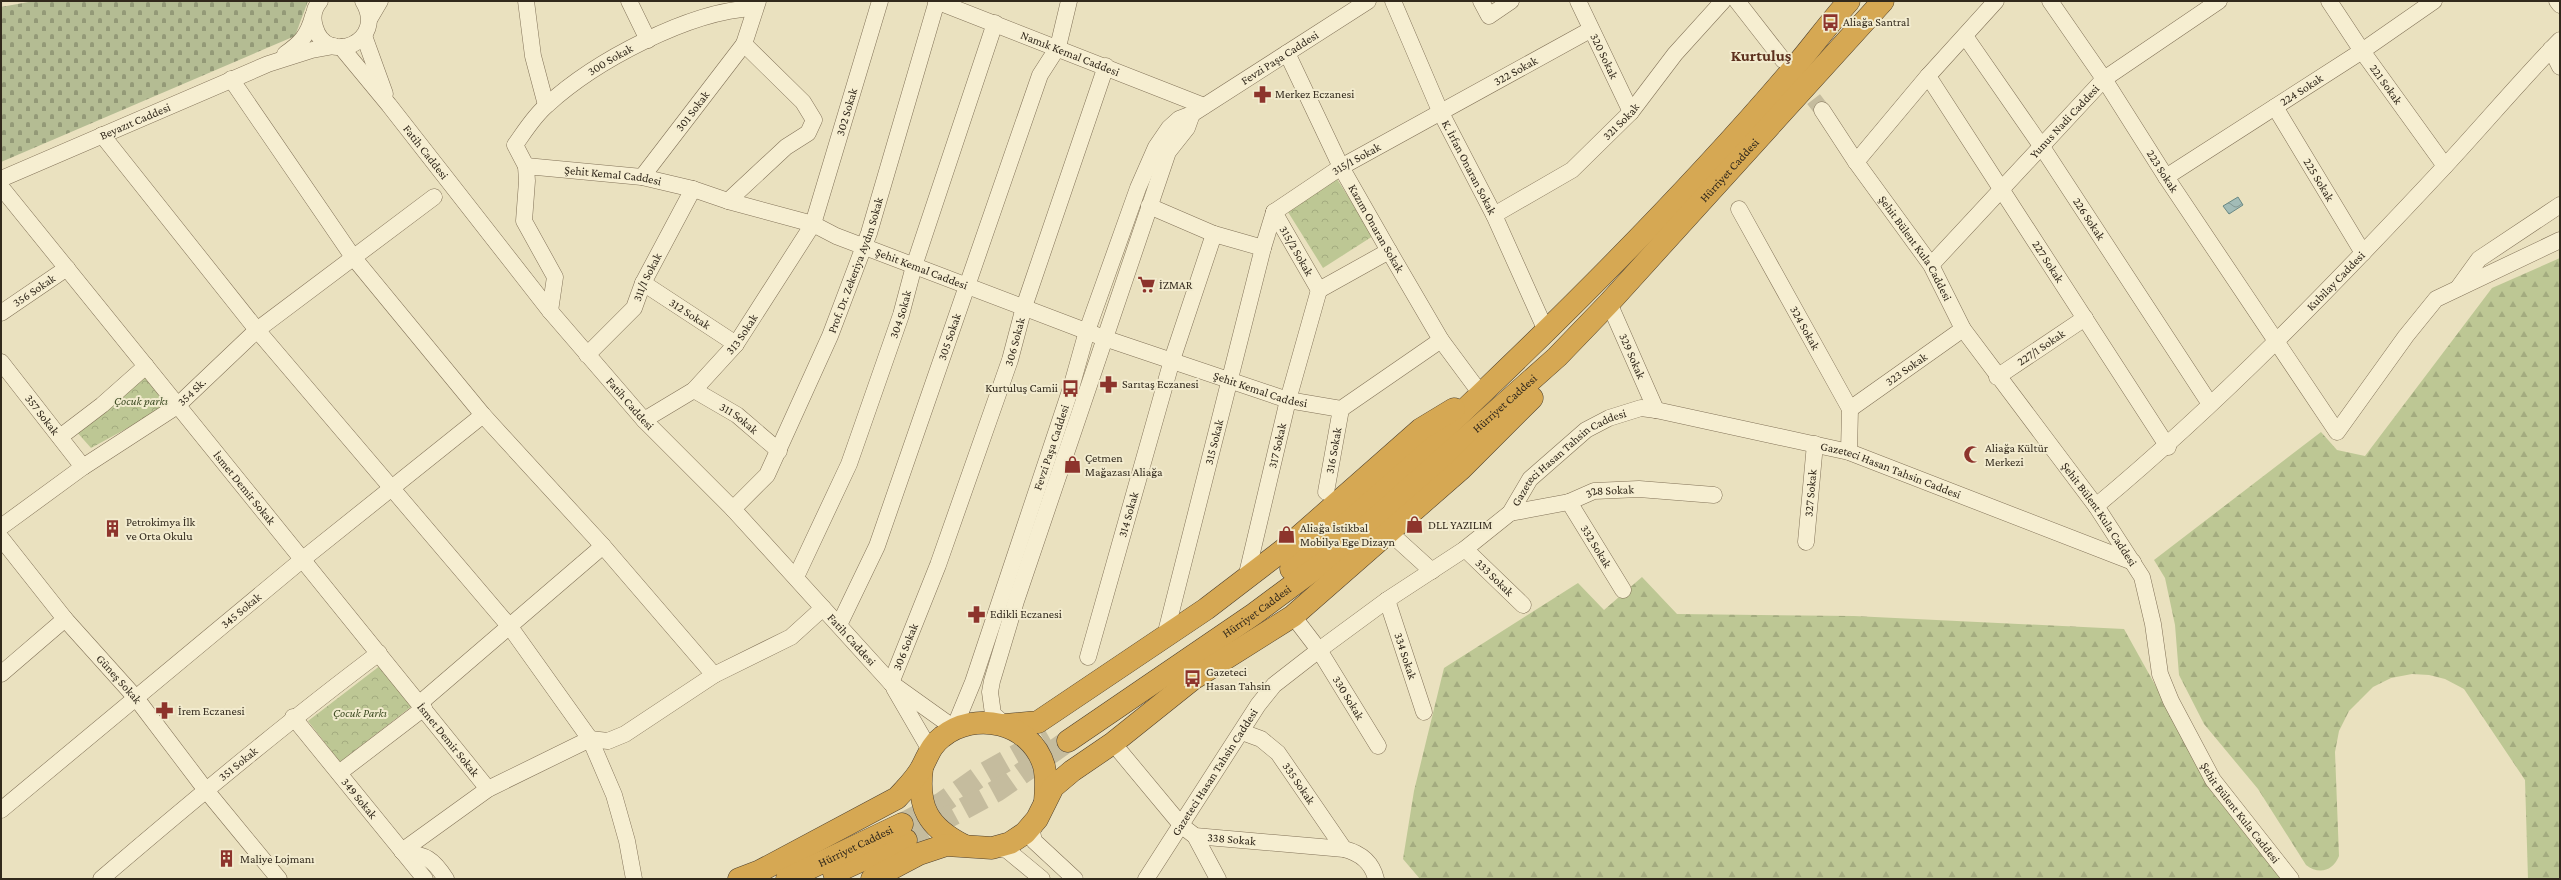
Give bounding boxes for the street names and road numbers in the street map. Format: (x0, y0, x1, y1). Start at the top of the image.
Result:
street label: Namık Kemal Caddesi (1019, 28, 1122, 79)
street label: Fevzi Paşa Caddesi (1238, 28, 1321, 88)
street label: 320 Sokak (1587, 31, 1621, 81)
street label: 300 Sokak (585, 41, 635, 79)
street label: 322 Sokak (1491, 53, 1540, 89)
street label: 221 Sokak (2367, 62, 2405, 107)
street label: 224 Sokak (2277, 71, 2326, 109)
street label: Yunus Nadi Caddesi (2027, 82, 2102, 161)
street label: 302 Sokak (833, 86, 860, 138)
street label: 301 Sokak (673, 88, 713, 134)
street label: Beyazıt Caddesi (98, 100, 173, 143)
street label: 321 Sokak (1600, 100, 1642, 143)
street label: K. İrfan Onaran Sokak (1439, 118, 1500, 217)
street label: Fatih Caddesi (400, 122, 451, 182)
street label: Hürriyet Caddesi (1697, 135, 1762, 205)
street label: 315/1 Sokak (1329, 139, 1383, 178)
street label: 223 Sokak (2144, 147, 2181, 195)
street label: 225 Sokak (2301, 156, 2337, 204)
street label: Şehit Kemal Caddesi (564, 163, 663, 188)
street label: Kazım Onaran Sokak (1345, 182, 1407, 275)
street label: Şehit Bülent Kula Caddesi (1876, 193, 1955, 303)
street label: Prof. Dr. Zekeriya Aydın Sokak (825, 195, 886, 335)
street label: 226 Sokak (2070, 195, 2108, 243)
street label: 315/2 Sokak (1277, 223, 1317, 279)
street label: 227 Sokak (2029, 238, 2067, 286)
street label: Şehit Kemal Caddesi (873, 245, 970, 293)
street label: Kubilay Caddesi (2304, 248, 2368, 314)
street label: 311/1 Sokak (630, 250, 665, 303)
street label: 356 Sokak (10, 271, 58, 310)
street label: 304 Sokak (886, 289, 914, 340)
street label: 312 Sokak (667, 295, 713, 332)
street label: 324 Sokak (1787, 303, 1823, 353)
street label: 313 Sokak (723, 311, 761, 357)
street label: 305 Sokak (935, 311, 964, 362)
street label: 306 Sokak (1001, 316, 1028, 368)
street label: 227/1 Sokak (2014, 326, 2068, 369)
street label: 329 Sokak (1616, 331, 1649, 381)
street label: 323 Sokak (1883, 349, 1930, 389)
street label: Şehit Kemal Caddesi (1212, 368, 1308, 410)
street label: Hürriyet Caddesi (1470, 371, 1540, 436)
street label: Fatih Caddesi (603, 374, 657, 433)
street label: 354 Sk. (175, 375, 209, 409)
street label: 357 Sokak (22, 392, 62, 438)
street label: 311 Sokak (717, 399, 761, 437)
street label: Fevzi Paşa Caddesi (1030, 403, 1072, 492)
street label: Gazeteci Hasan Tahsin Caddesi (1508, 406, 1628, 509)
street label: 315 Sokak (1202, 418, 1226, 466)
street label: 317 Sokak (1265, 421, 1289, 470)
street label: 316 Sokak (1322, 426, 1345, 475)
street label: Gazeteci Hasan Tahsin Caddesi (1819, 439, 1963, 502)
street label: İsmet Demir Sokak (210, 448, 279, 528)
street label: Şehit Bülent Kula Caddesi (2058, 459, 2140, 569)
street label: 327 Sokak (1801, 469, 1820, 518)
street label: 328 Sokak (1583, 482, 1635, 501)
street label: 314 Sokak (1115, 490, 1141, 539)
street label: 332 Sokak (1578, 522, 1615, 571)
street label: 333 Sokak (1472, 556, 1517, 599)
street label: Hürriyet Caddesi (1220, 582, 1294, 641)
street label: 345 Sokak (218, 590, 264, 631)
street label: Fatih Caddesi (824, 611, 879, 669)
street label: 306 Sokak (890, 621, 921, 672)
street label: 334 Sokak (1391, 631, 1420, 681)
street label: Güneş Sokak (93, 652, 145, 707)
street label: 330 Sokak (1330, 673, 1367, 723)
street label: İsmet Demir Sokak (414, 700, 482, 780)
street label: Gazeteci Hasan Tahsin Caddesi (1169, 706, 1261, 838)
street label: 351 Sokak (216, 744, 261, 784)
street label: 335 Sokak (1279, 760, 1318, 807)
street label: Şehit Bülent Kula Caddesi (2198, 760, 2283, 866)
street label: 349 Sokak (339, 775, 380, 822)
street label: Hürriyet Caddesi (816, 822, 895, 870)
street label: 338 Sokak (1207, 830, 1257, 848)

